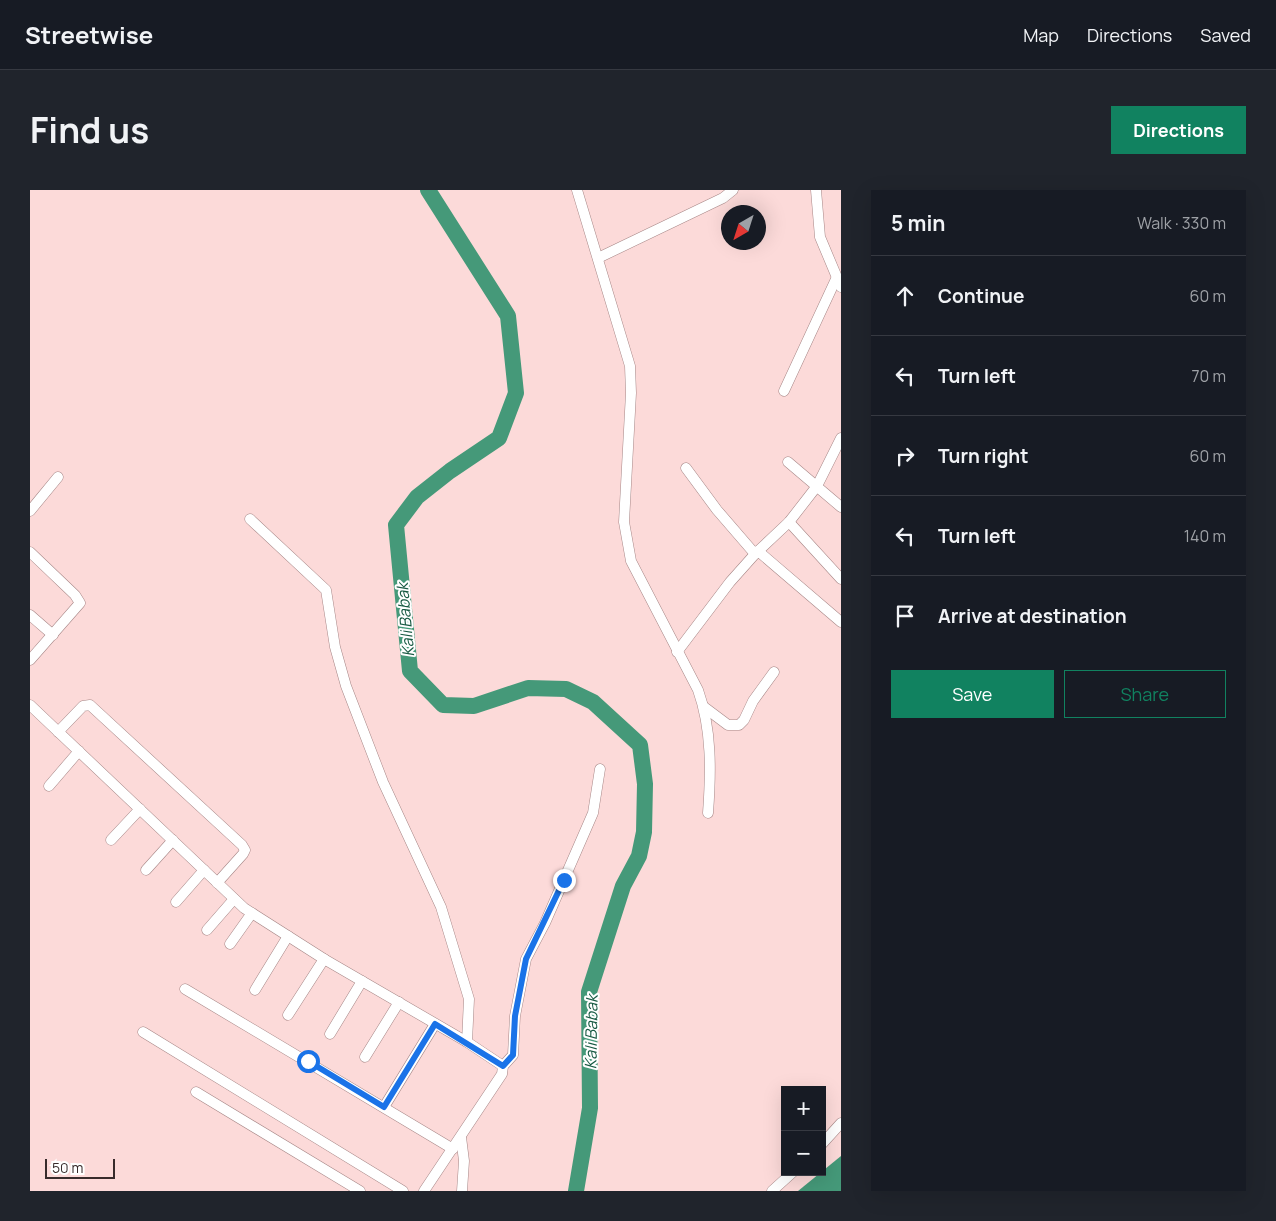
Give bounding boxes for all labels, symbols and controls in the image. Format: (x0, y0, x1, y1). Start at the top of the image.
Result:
text: Streetwise (25, 18, 153, 51)
text: Map (1023, 23, 1059, 47)
text: Directions (1087, 23, 1172, 47)
text: Saved (1200, 23, 1251, 47)
text: Find us (30, 106, 149, 154)
button: Directions (1111, 106, 1246, 154)
north arrow (721, 205, 766, 250)
text: 5 min (891, 209, 945, 237)
text: Walk · 330 m (1137, 212, 1226, 234)
icon: ahead (891, 282, 919, 310)
text: Continue (938, 283, 1024, 309)
text: 60 m (1190, 285, 1226, 307)
icon: left (891, 362, 919, 390)
text: Turn left (938, 363, 1016, 389)
text: 70 m (1191, 365, 1226, 387)
icon: right (891, 442, 919, 470)
text: Turn right (938, 443, 1028, 469)
text: 60 m (1190, 445, 1226, 467)
icon: left (891, 522, 919, 550)
text: Turn left (938, 523, 1016, 549)
text: 140 m (1184, 525, 1226, 547)
water label: Kali Babak (391, 580, 419, 658)
icon: arrive (891, 602, 919, 630)
text: Arrive at destination (938, 603, 1127, 629)
button: Save (891, 670, 1054, 718)
button: Share (1064, 670, 1226, 718)
route end (553, 869, 576, 892)
water label: Kali Babak (579, 993, 603, 1069)
route start (297, 1050, 320, 1073)
map controls (781, 1086, 826, 1176)
button: + (781, 1086, 826, 1131)
button: − (781, 1131, 826, 1176)
scale bar (45, 1156, 115, 1179)
text: 50 m (52, 1158, 83, 1177)

